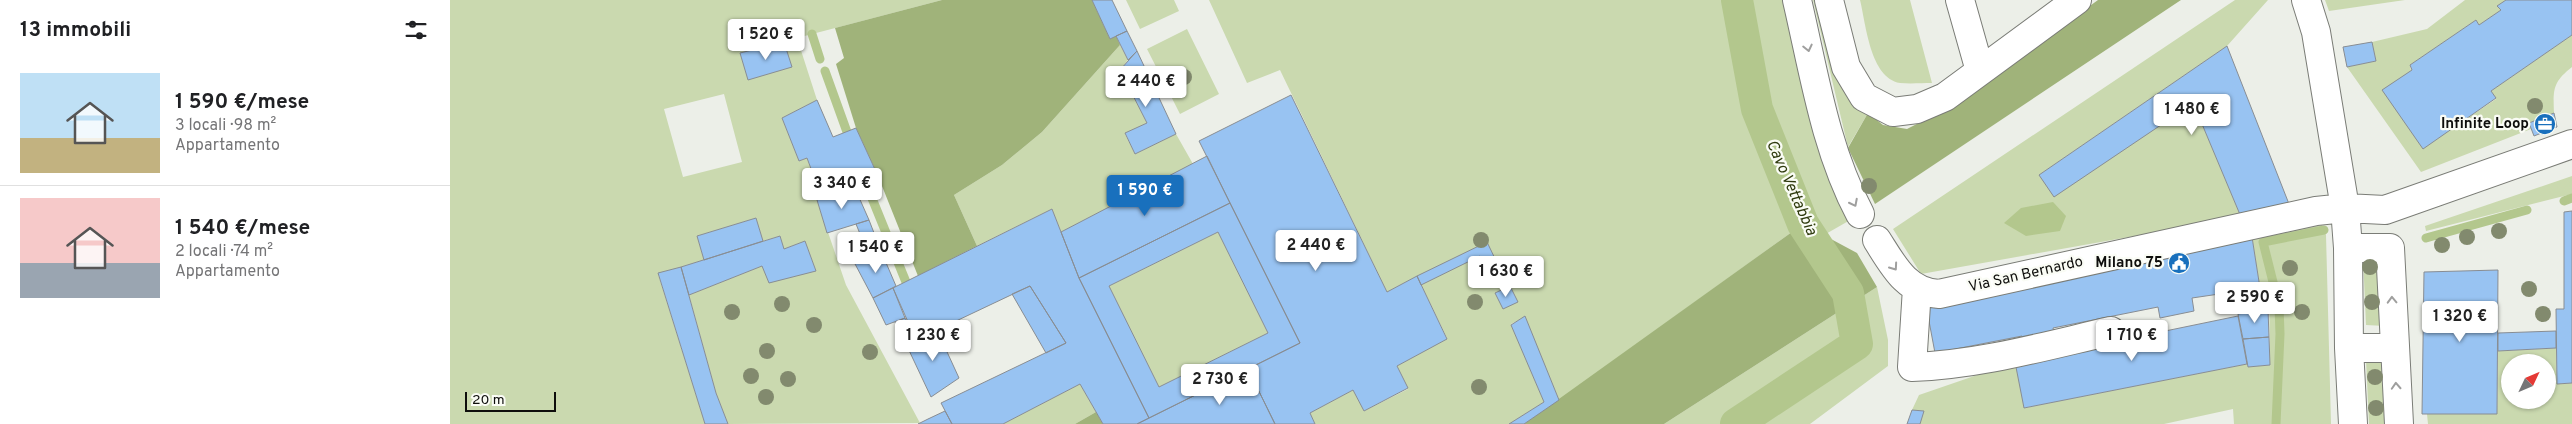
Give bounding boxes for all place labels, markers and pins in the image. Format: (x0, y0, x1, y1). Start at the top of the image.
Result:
pin: 1 520 € (720, 18, 812, 61)
pin: 2 440 € (1100, 66, 1192, 108)
pin: 1 480 € (2146, 94, 2238, 136)
office icon: Infinite Loop (2533, 112, 2557, 136)
place label: Infinite Loop (2441, 115, 2529, 134)
pin: 3 340 € (796, 168, 888, 210)
pin: 1 590 € (1099, 174, 1191, 217)
pin: 2 440 € (1270, 230, 1362, 272)
pin: 1 540 € (830, 232, 922, 274)
public building icon: Milano 75 (2167, 251, 2191, 275)
place label: Milano 75 (2095, 254, 2163, 273)
pin: 1 630 € (1460, 256, 1552, 298)
pin: 2 590 € (2209, 282, 2301, 324)
pin: 1 320 € (2414, 300, 2506, 343)
pin: 1 230 € (887, 320, 979, 362)
pin: 1 710 € (2086, 320, 2178, 362)
pin: 2 730 € (1174, 364, 1266, 406)

